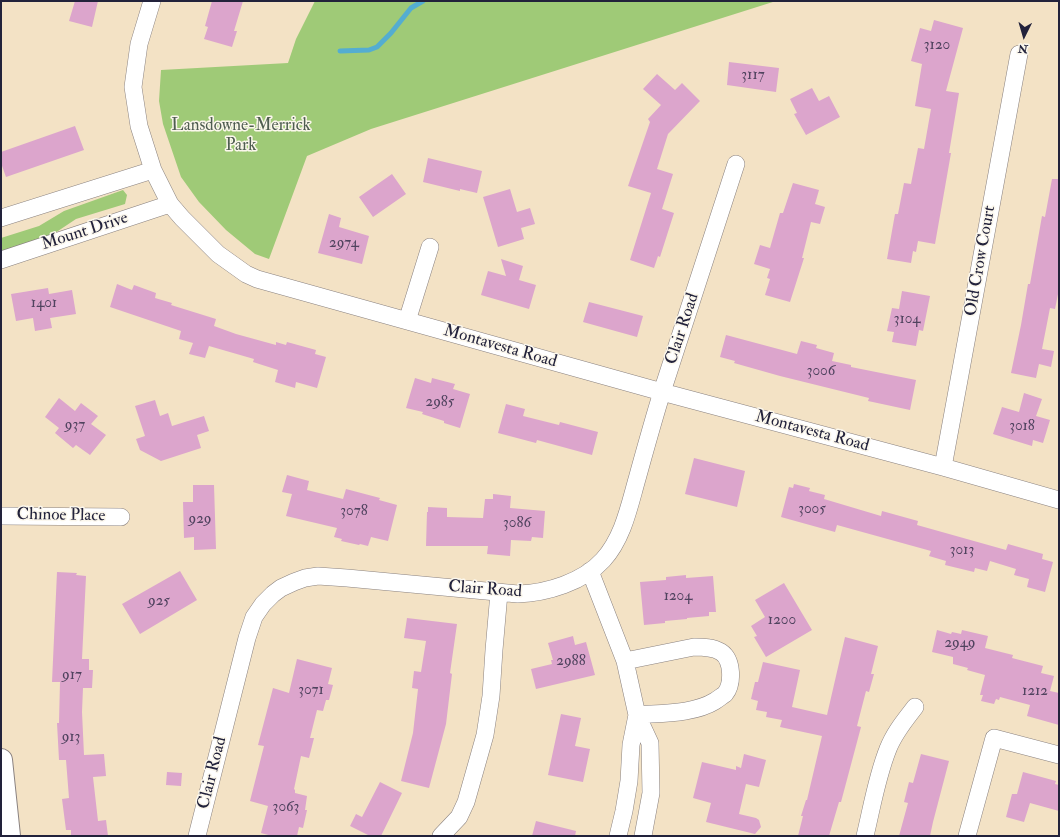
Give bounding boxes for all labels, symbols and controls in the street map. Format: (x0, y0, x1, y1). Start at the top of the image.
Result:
north arrow (1004, 16, 1044, 56)
house number: 3120 (924, 37, 950, 55)
text: N (1017, 42, 1028, 55)
house number: 3117 (741, 67, 765, 85)
park label: Lansdowne-Merrick Park (171, 116, 311, 156)
street label: Old Crow Court (961, 204, 1001, 318)
street label: Mount Drive (39, 208, 131, 256)
house number: 2974 (329, 235, 359, 253)
street label: Clair Road (662, 291, 704, 367)
house number: 1401 (31, 295, 57, 313)
house number: 3104 (894, 311, 920, 329)
street label: Montavesta Road (441, 321, 559, 373)
house number: 3006 (807, 363, 835, 381)
house number: 2985 (426, 394, 454, 412)
street label: Montavesta Road (753, 407, 871, 457)
house number: 937 (65, 417, 85, 435)
house number: 3018 (1009, 418, 1035, 436)
house number: 3005 (798, 501, 826, 519)
house number: 3078 (340, 503, 368, 521)
street label: Chinoe Place (16, 505, 106, 527)
house number: 929 (189, 511, 211, 529)
house number: 3086 (503, 515, 531, 533)
house number: 3013 (950, 542, 974, 560)
street label: Clair Road (447, 577, 523, 603)
house number: 1204 (664, 588, 692, 606)
house number: 925 (148, 593, 170, 611)
house number: 1200 (768, 612, 796, 630)
house number: 2949 (944, 635, 976, 653)
house number: 2988 (556, 653, 586, 671)
house number: 917 (62, 667, 82, 685)
house number: 3071 (298, 682, 324, 700)
house number: 1212 (1022, 683, 1048, 701)
house number: 913 (62, 729, 80, 747)
street label: Clair Road (194, 735, 232, 811)
house number: 3063 (273, 799, 299, 817)

